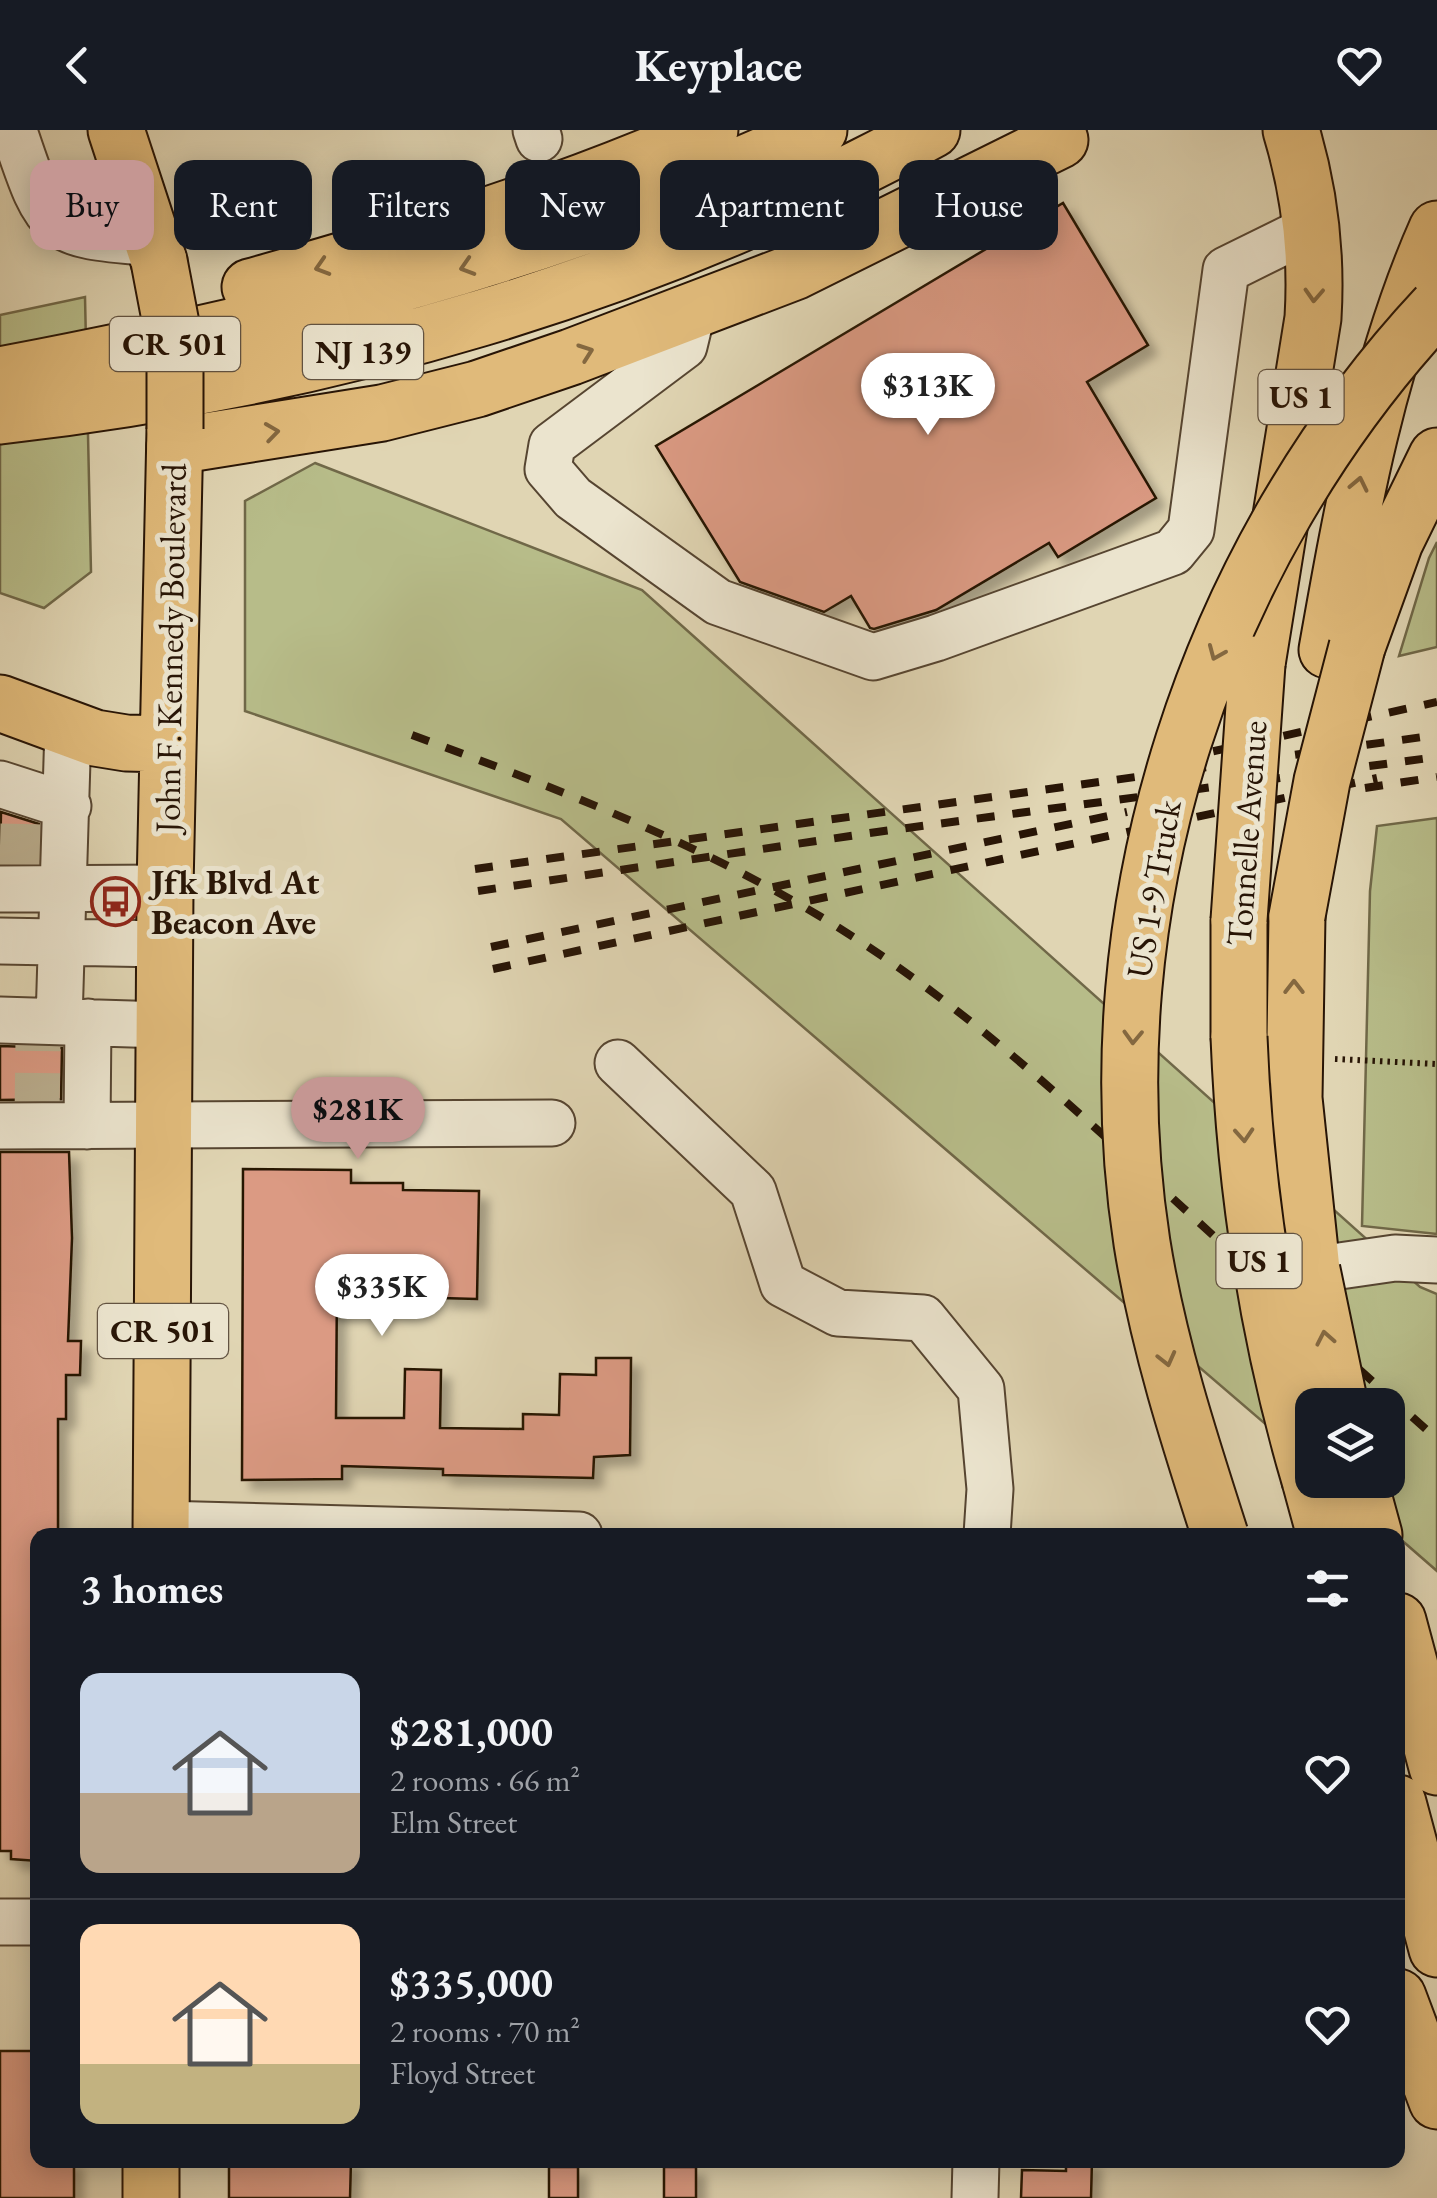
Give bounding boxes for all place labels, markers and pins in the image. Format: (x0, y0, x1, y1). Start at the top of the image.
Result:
pin: $313K (858, 353, 998, 438)
place label: Jfk Blvd At Beacon Ave (148, 859, 319, 944)
bus stop icon: Jfk Blvd At Beacon Ave (90, 875, 142, 927)
pin: $281K (288, 1077, 428, 1162)
pin: $335K (312, 1254, 452, 1339)

